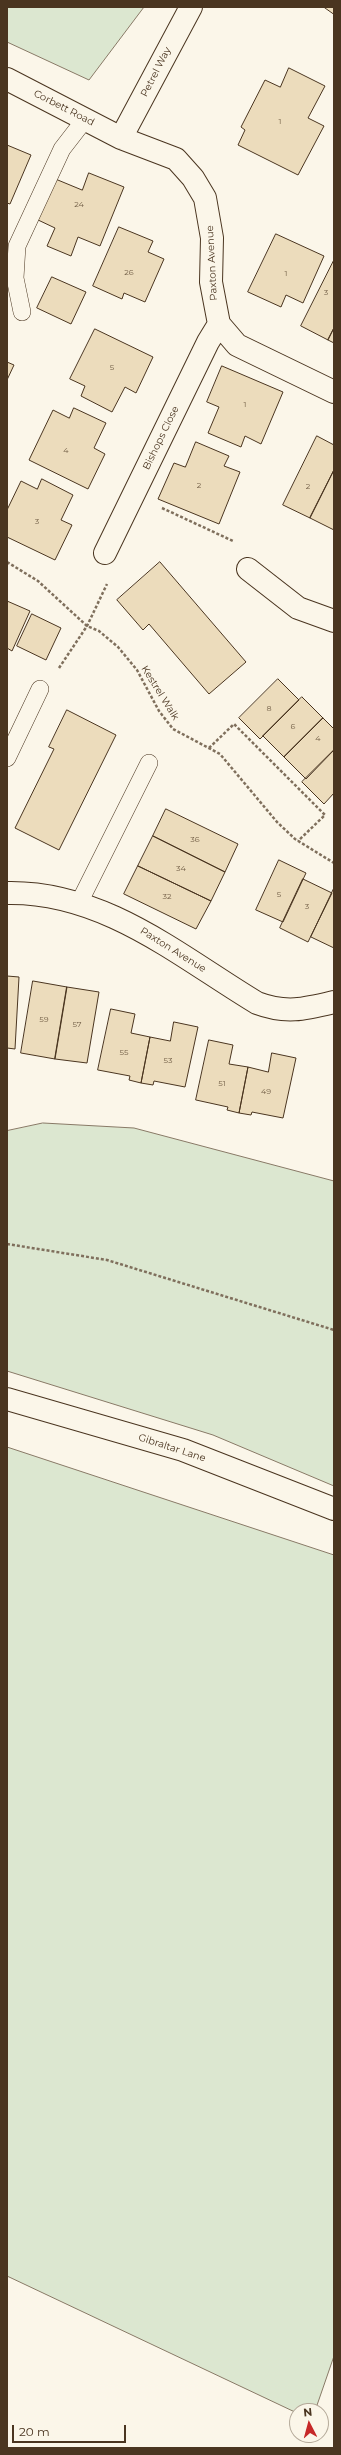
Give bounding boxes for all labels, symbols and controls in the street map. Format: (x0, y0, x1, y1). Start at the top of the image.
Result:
street label: Petrel Way (138, 45, 174, 99)
street label: Corbett Road (32, 88, 96, 128)
house number: 1 (279, 117, 281, 127)
house number: 24 (74, 200, 84, 210)
street label: Paxton Avenue (204, 225, 220, 301)
house number: 26 (124, 268, 134, 278)
house number: 1 (285, 269, 287, 279)
house number: 3 (324, 288, 328, 298)
house number: 5 (110, 363, 114, 373)
house number: 1 (244, 400, 246, 410)
street label: Bishops Close (140, 404, 182, 472)
house number: 4 (63, 446, 69, 456)
house number: 2 (197, 481, 201, 491)
house number: 2 (306, 482, 310, 492)
house number: 3 (35, 517, 39, 527)
street label: Kestrel Walk (138, 663, 182, 723)
house number: 8 (266, 704, 272, 714)
house number: 6 (291, 722, 295, 732)
house number: 4 (315, 734, 321, 744)
house number: 36 (190, 835, 200, 845)
house number: 34 (176, 864, 186, 874)
house number: 5 (277, 890, 281, 900)
house number: 32 (162, 892, 172, 902)
house number: 3 (305, 902, 309, 912)
street label: Paxton Avenue (138, 925, 208, 975)
house number: 59 (39, 1015, 49, 1025)
house number: 57 (72, 1020, 82, 1030)
house number: 55 (119, 1048, 129, 1058)
house number: 53 (164, 1056, 172, 1066)
house number: 51 (218, 1079, 226, 1089)
house number: 49 (261, 1087, 271, 1097)
street label: Gibraltar Lane (137, 1431, 207, 1465)
north arrow (289, 2403, 329, 2443)
text: N (303, 2405, 313, 2419)
scale bar (14, 2417, 128, 2443)
text: 20 m (19, 2424, 50, 2439)

